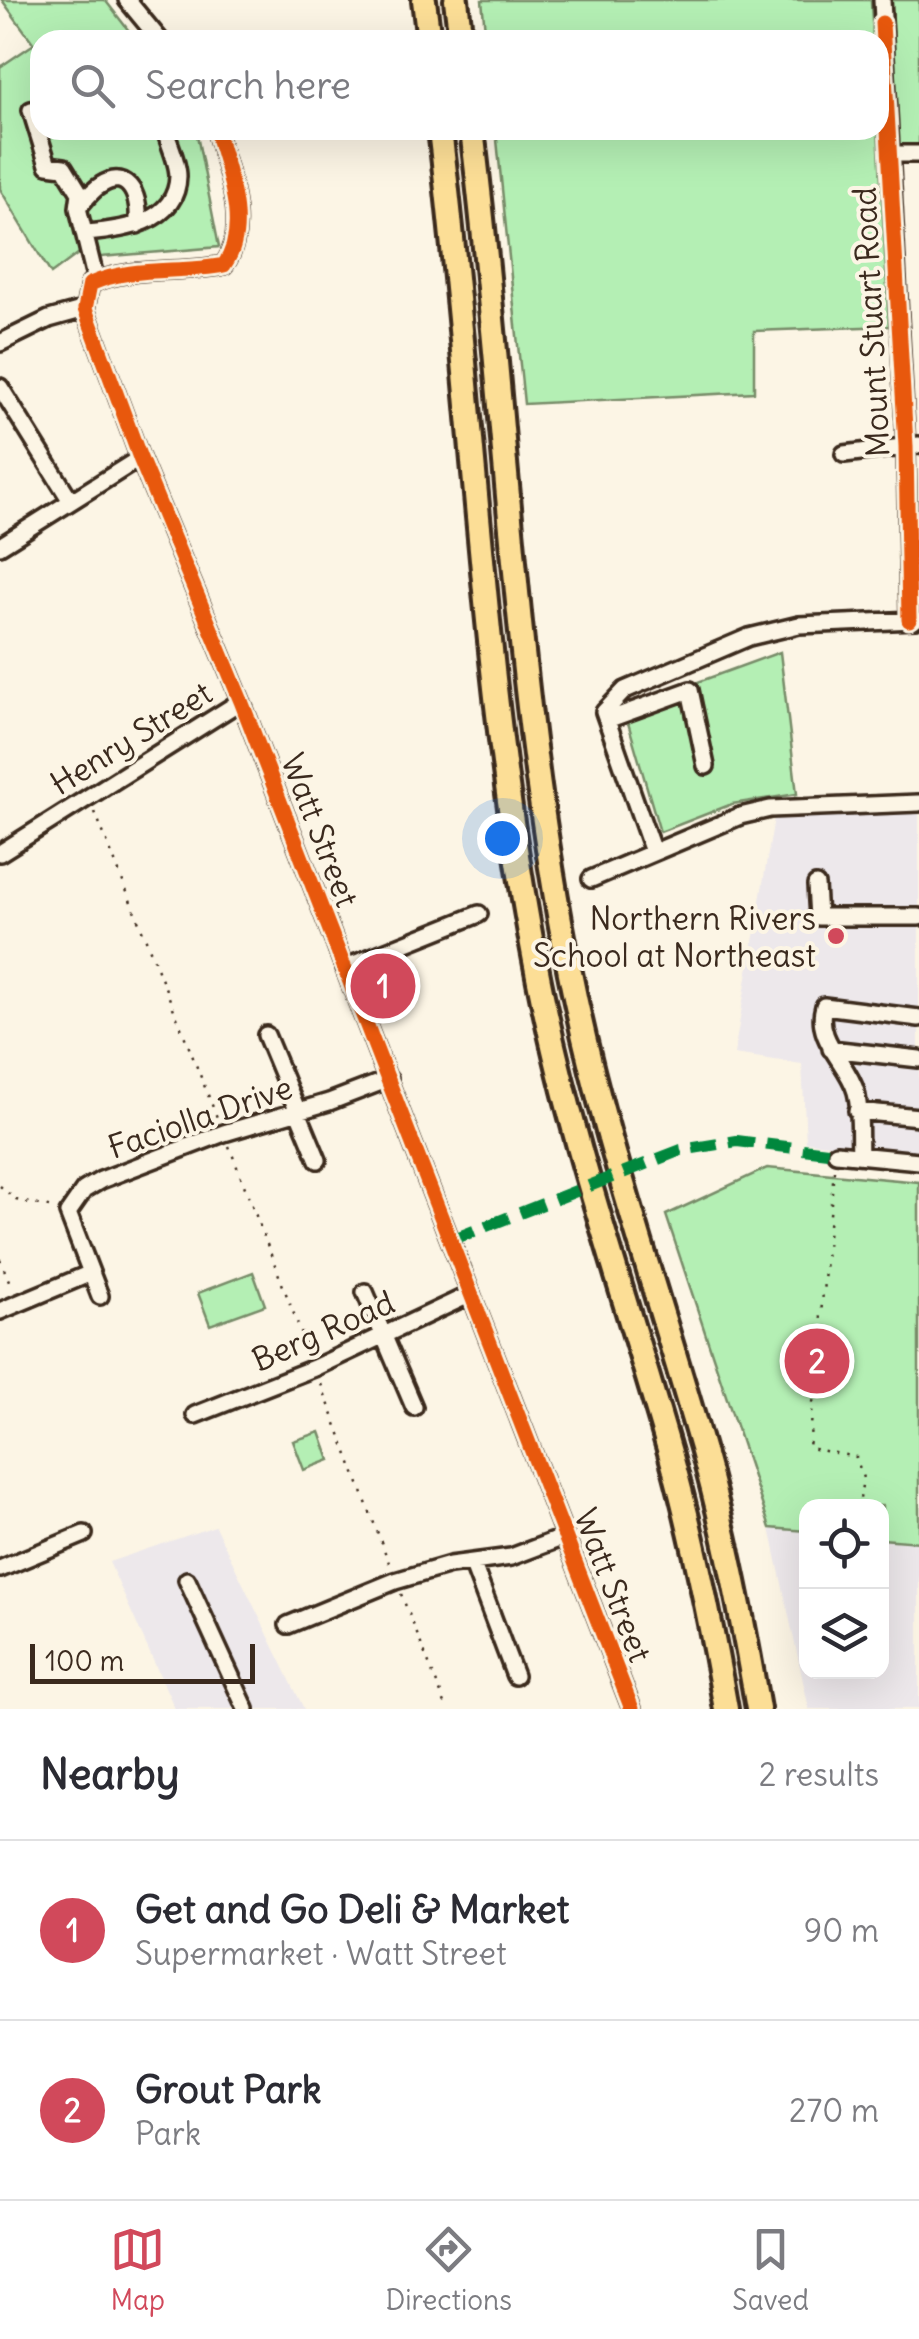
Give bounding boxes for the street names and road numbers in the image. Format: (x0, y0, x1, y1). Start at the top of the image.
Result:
street label: Mount Stuart Road (843, 186, 899, 458)
street label: Henry Street (43, 672, 220, 804)
street label: Watt Street (272, 748, 368, 913)
street label: Faciolla Drive (103, 1066, 297, 1168)
street label: Berg Road (245, 1281, 401, 1381)
street label: Watt Street (565, 1503, 661, 1668)

